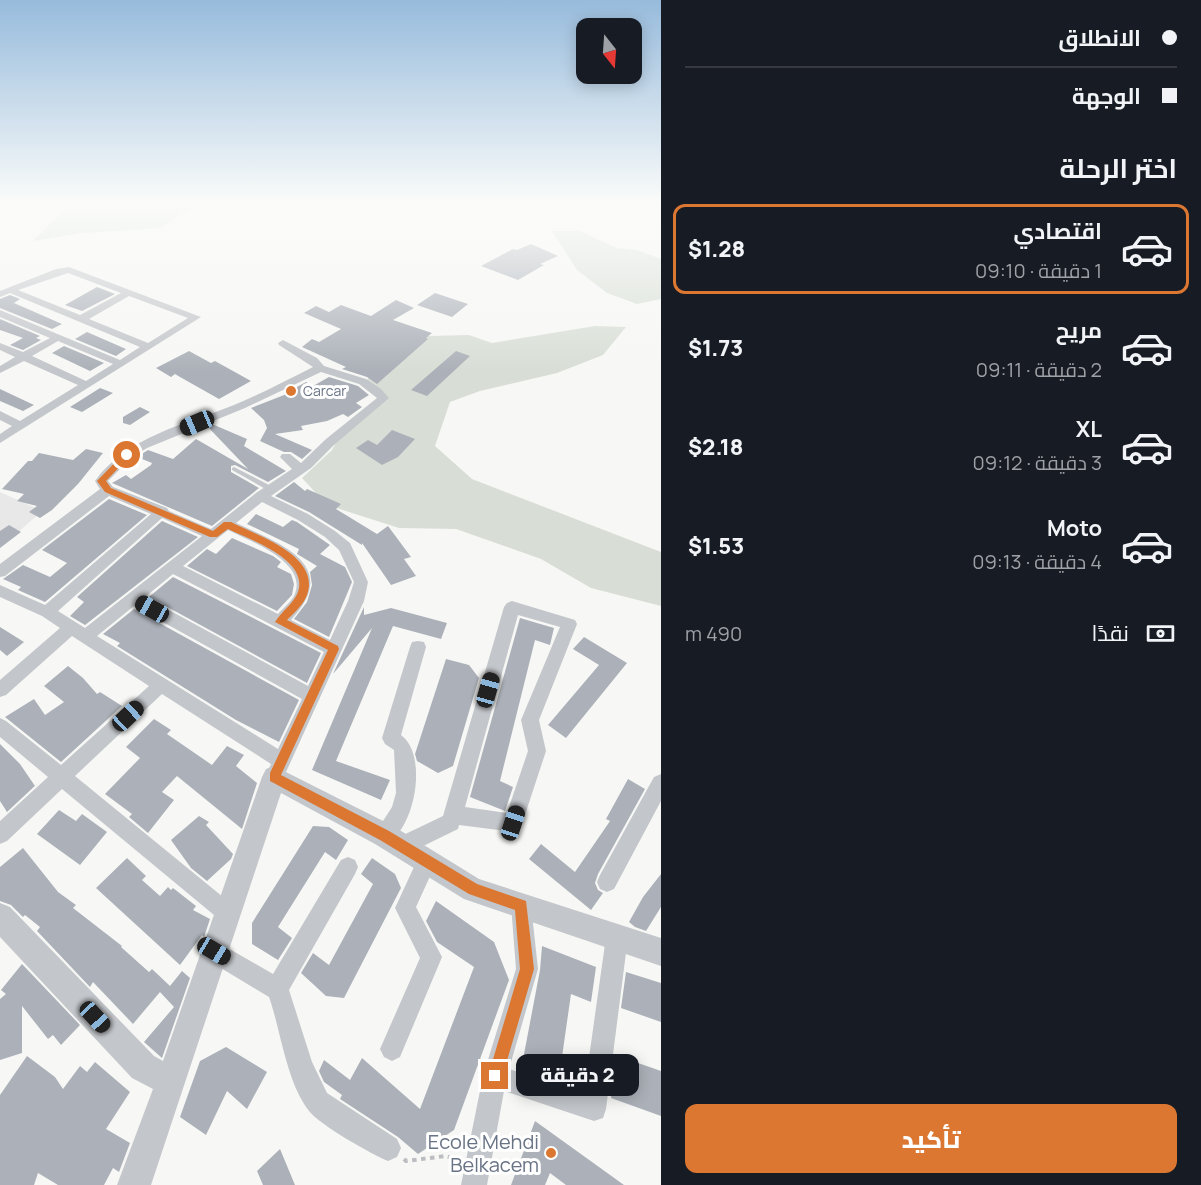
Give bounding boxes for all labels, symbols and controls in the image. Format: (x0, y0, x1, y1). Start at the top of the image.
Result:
north arrow (576, 18, 642, 84)
map controls (576, 18, 642, 84)
text: الانطلاق (1058, 23, 1141, 53)
text: الوجهة (1072, 81, 1141, 111)
text: اختر الرحلة (1059, 149, 1177, 186)
text: اقتصادي (1013, 216, 1102, 246)
icon: car (1120, 222, 1174, 276)
text: $1.28 (688, 234, 745, 264)
text: 1 دقيقة · 09:10 (975, 257, 1102, 284)
text: مريح (1056, 315, 1102, 345)
icon: car (1120, 321, 1174, 375)
text: $1.73 (688, 333, 743, 363)
text: 2 دقيقة · 09:11 (976, 356, 1102, 383)
place label: Carcar (303, 381, 346, 400)
marker: Carcar (284, 384, 298, 398)
car (177, 408, 217, 438)
text: XL (1076, 414, 1102, 444)
icon: car (1120, 420, 1174, 474)
text: $2.18 (688, 432, 743, 462)
route start (113, 441, 140, 468)
text: 3 دقيقة · 09:12 (973, 449, 1102, 476)
text: Moto (1047, 513, 1102, 543)
icon: car (1120, 519, 1174, 573)
text: $1.53 (688, 531, 744, 561)
text: 4 دقيقة · 09:13 (972, 548, 1102, 575)
car (132, 592, 172, 626)
icon: cash (1144, 617, 1177, 650)
text: نقدًا (1091, 618, 1129, 648)
text: 490 m (685, 620, 742, 647)
car (474, 670, 502, 710)
car (109, 697, 147, 735)
car (499, 803, 527, 843)
car (194, 934, 234, 968)
car (76, 998, 114, 1036)
callout: 2 دقيقة (516, 1055, 639, 1097)
text: 2 دقيقة (540, 1061, 615, 1088)
route end (481, 1062, 508, 1089)
button: تأكيد (685, 1104, 1177, 1173)
place label: Ecole Mehdi Belkacem (428, 1128, 539, 1178)
marker: Ecole Mehdi Belkacem (544, 1146, 558, 1160)

